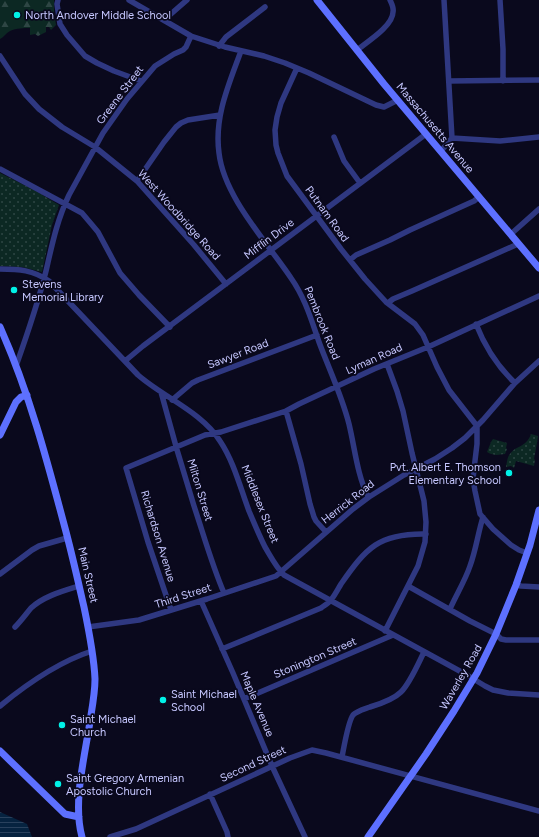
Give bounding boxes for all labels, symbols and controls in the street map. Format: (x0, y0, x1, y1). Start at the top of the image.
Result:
place label: North Andover Middle School (25, 9, 171, 22)
marker: North Andover Middle School (12, 10, 22, 20)
street label: Greene Street (94, 63, 146, 127)
street label: Massachusetts Avenue (394, 80, 476, 176)
street label: West Woodbridge Road (135, 167, 223, 263)
street label: Putnam Road (302, 184, 352, 244)
street label: Mifflin Drive (241, 216, 297, 262)
place label: Stevens Memorial Library (22, 278, 104, 304)
street label: Pembrook Road (301, 284, 343, 362)
marker: Stevens Memorial Library (9, 285, 19, 295)
street label: Sawyer Road (206, 336, 270, 372)
street label: Lyman Road (344, 341, 404, 377)
street label: Milton Street (184, 457, 216, 523)
place label: Pvt. Albert E. Thomson Elementary School (390, 461, 501, 487)
street label: Middlesex Street (238, 463, 282, 545)
marker: Pvt. Albert E. Thomson Elementary School (504, 468, 514, 478)
street label: Herrick Road (319, 477, 377, 527)
street label: Richardson Avenue (138, 489, 178, 583)
street label: Main Street (75, 546, 101, 604)
street label: Third Street (153, 581, 213, 611)
street label: Stonington Street (272, 635, 358, 681)
street label: Waverley Road (437, 642, 485, 712)
street label: Maple Avenue (237, 669, 277, 739)
place label: Saint Michael School (171, 688, 237, 714)
marker: Saint Michael School (158, 695, 168, 705)
place label: Saint Michael Church (70, 713, 136, 739)
marker: Saint Michael Church (57, 720, 67, 730)
street label: Second Street (218, 743, 288, 785)
place label: Saint Gregory Armenian Apostolic Church (66, 772, 184, 798)
marker: Saint Gregory Armenian Apostolic Church (53, 779, 63, 789)

